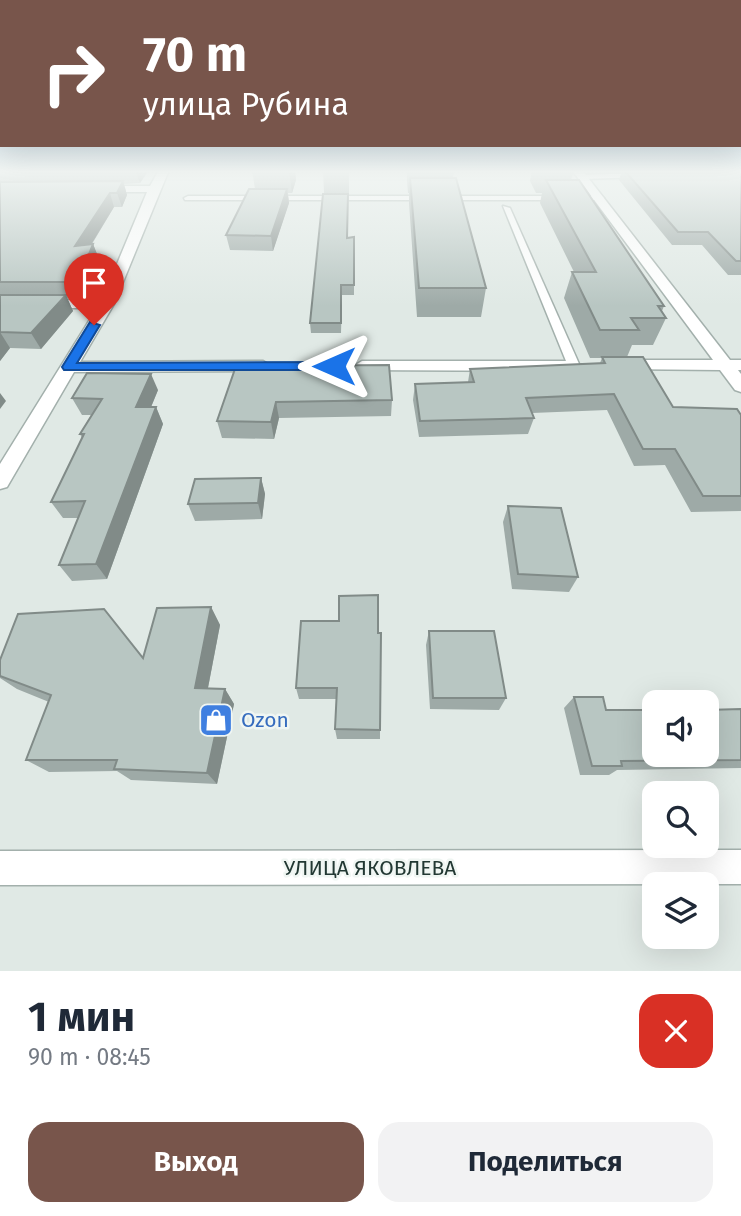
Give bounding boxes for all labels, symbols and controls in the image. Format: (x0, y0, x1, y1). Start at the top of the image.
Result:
text: 70 m (143, 25, 247, 84)
icon: right (28, 28, 119, 119)
text: улица Рубина (143, 85, 349, 123)
pin (64, 253, 124, 325)
icon: arrive (75, 264, 113, 302)
position arrow (297, 329, 371, 403)
map controls (642, 690, 719, 949)
button: sound (642, 690, 719, 767)
shop icon: Ozon (197, 701, 235, 739)
place label: Ozon (241, 707, 289, 733)
button: search (642, 781, 719, 858)
street label: УЛИЦА ЯКОВЛЕВА (284, 855, 456, 881)
button: layers (642, 872, 719, 949)
text: 1 мин (28, 992, 135, 1042)
button: close (639, 994, 713, 1068)
text: 90 m · 08:45 (28, 1043, 151, 1071)
button: Выход (28, 1122, 364, 1202)
button: Поделиться (378, 1122, 713, 1202)

